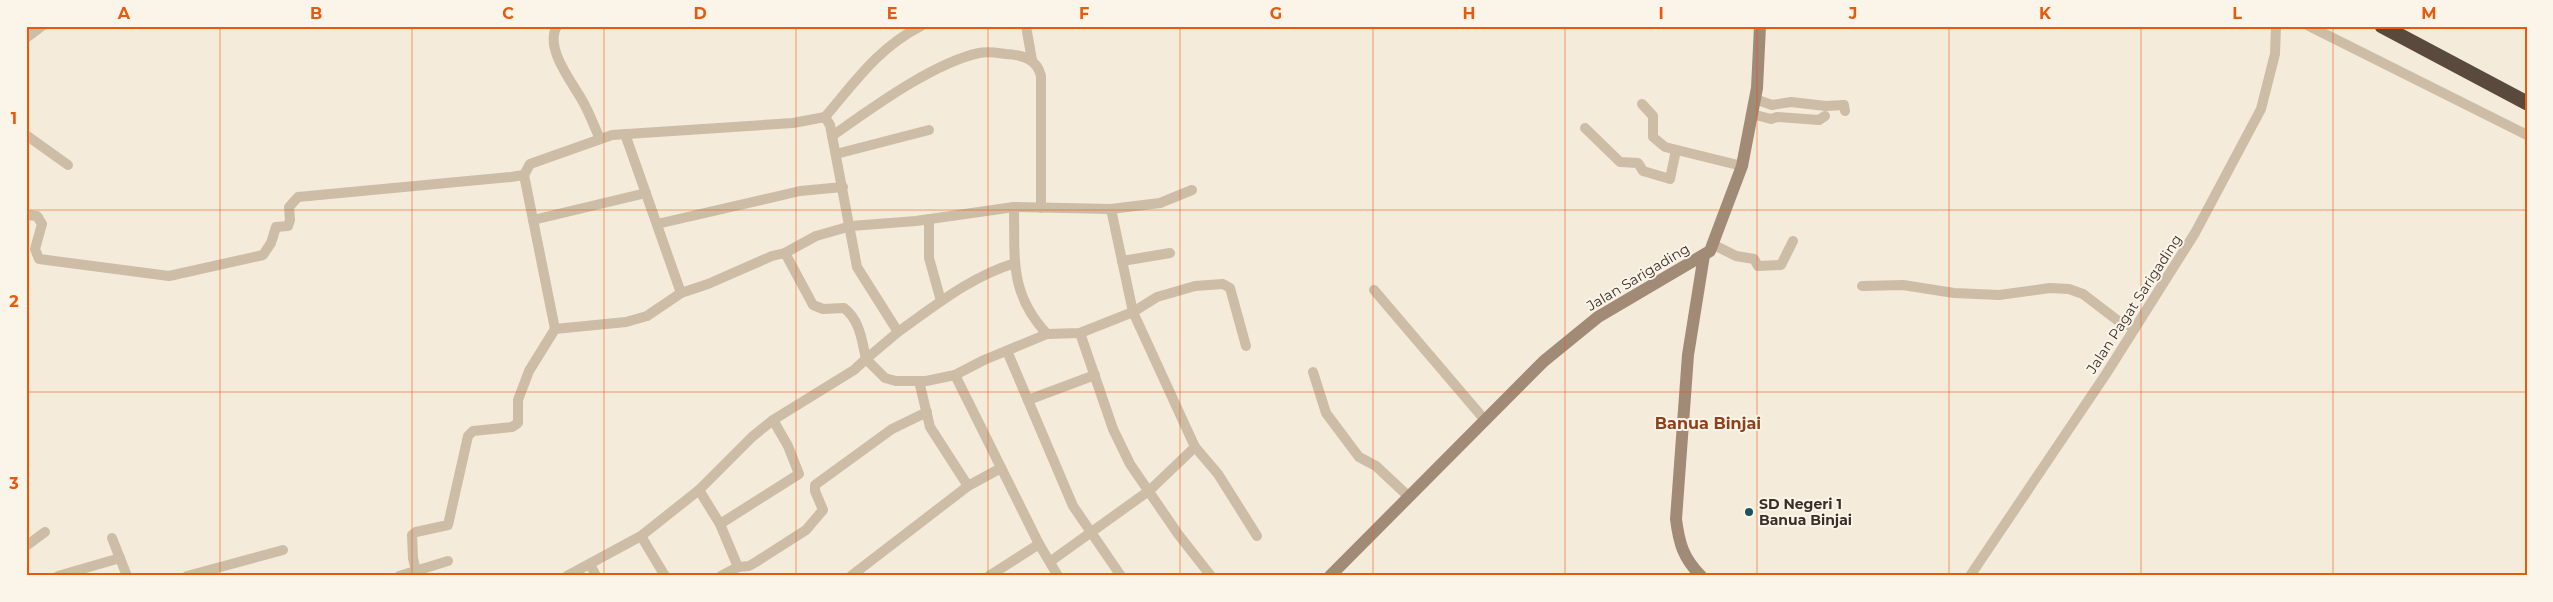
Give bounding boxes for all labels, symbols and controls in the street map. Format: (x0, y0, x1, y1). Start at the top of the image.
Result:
text: A (117, 4, 131, 23)
text: B (310, 4, 322, 23)
text: C (502, 4, 514, 23)
text: D (693, 4, 707, 23)
text: E (887, 4, 897, 23)
text: F (1079, 4, 1089, 23)
text: G (1270, 4, 1282, 23)
text: H (1463, 4, 1475, 23)
text: I (1658, 4, 1664, 23)
text: J (1848, 4, 1857, 23)
text: K (2039, 4, 2052, 23)
text: L (2232, 4, 2242, 23)
text: M (2421, 4, 2437, 23)
text: 1 (11, 109, 17, 128)
street label: Jalan Pagat Sarigading (2082, 231, 2186, 378)
street label: Jalan Sarigading (1582, 239, 1693, 315)
text: 2 (9, 292, 19, 311)
district label: Banua Binjai (1655, 414, 1761, 433)
text: 3 (8, 474, 19, 493)
place label: SD Negeri 1 Banua Binjai (1759, 495, 1852, 529)
marker: SD Negeri 1 Banua Binjai (1743, 506, 1755, 518)

